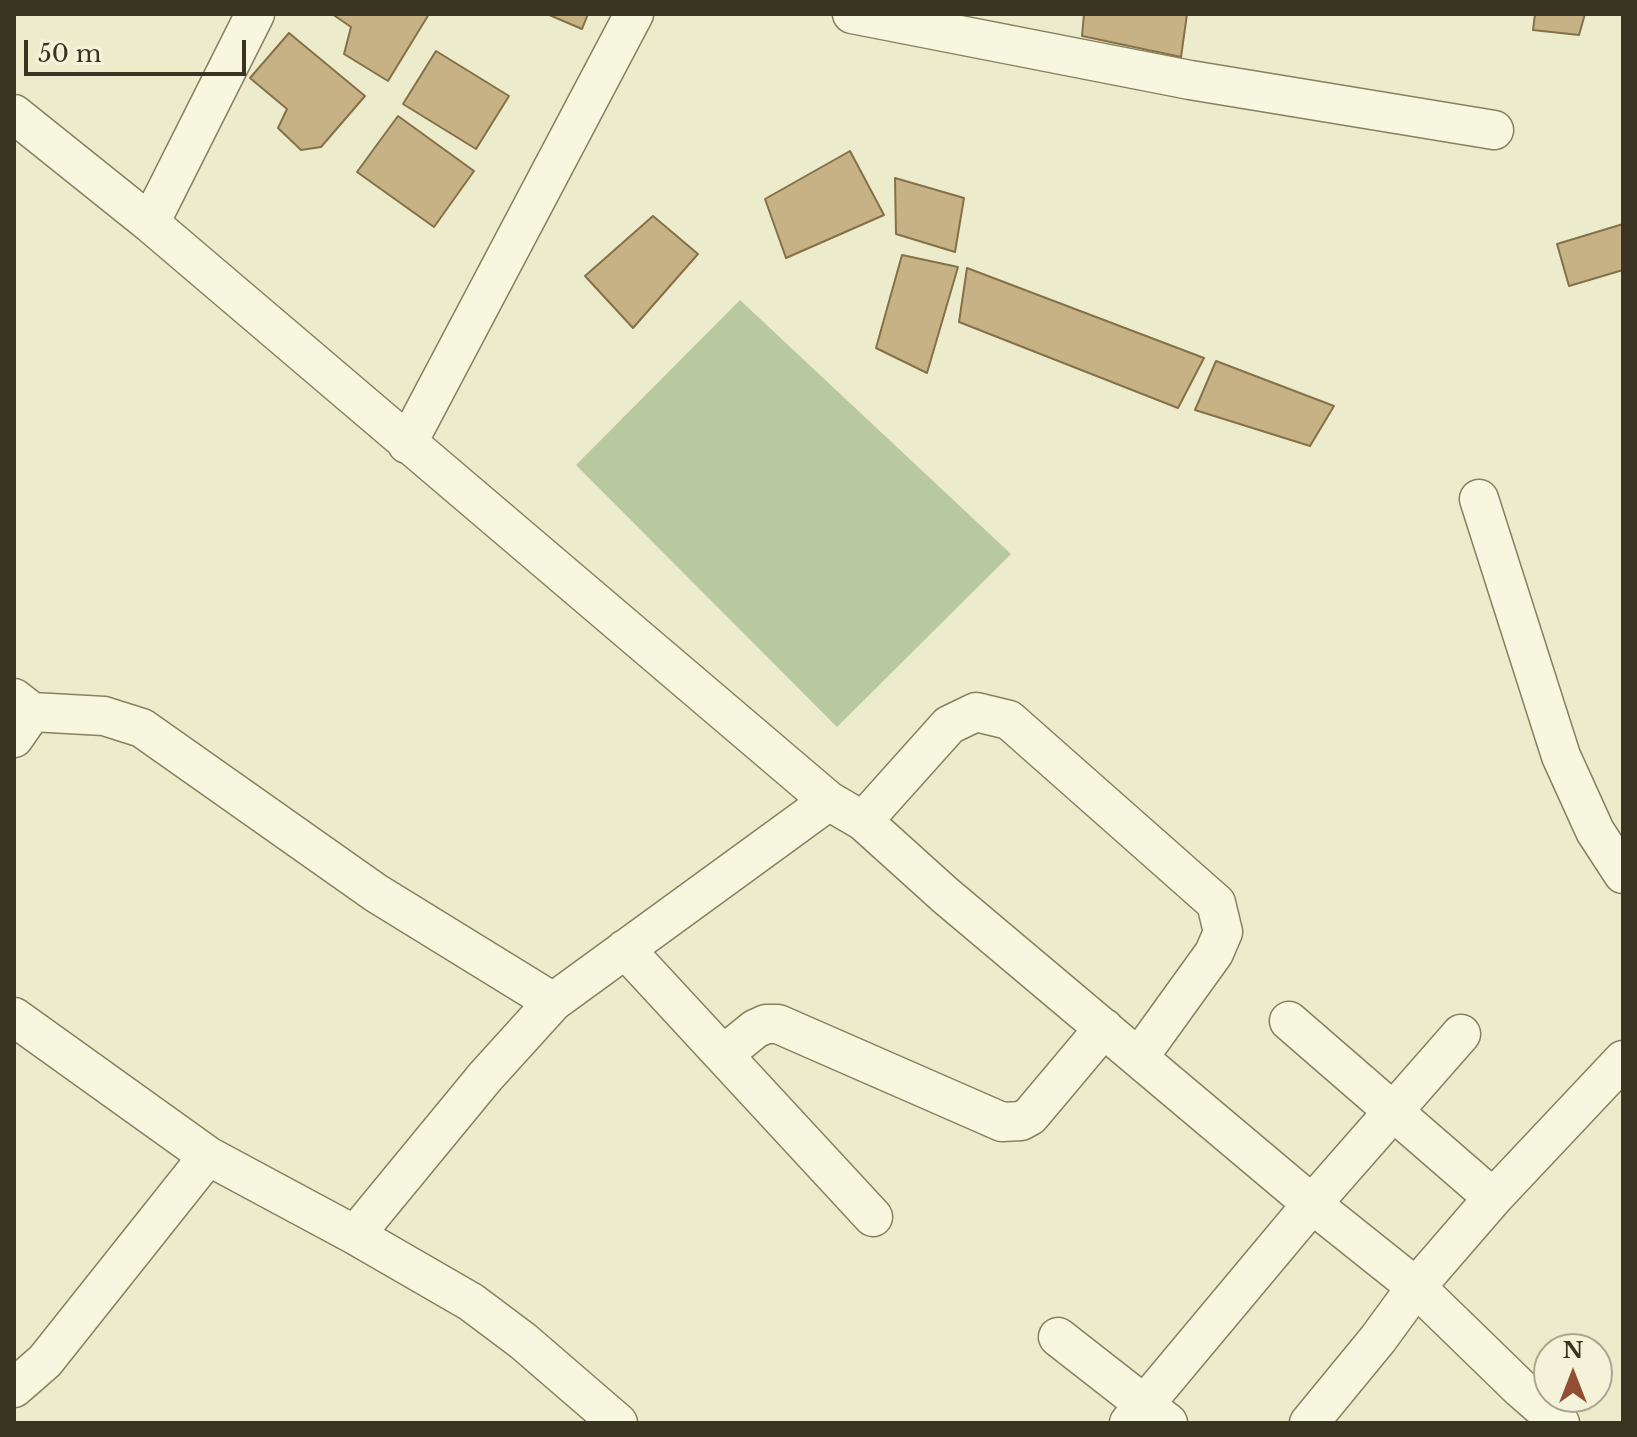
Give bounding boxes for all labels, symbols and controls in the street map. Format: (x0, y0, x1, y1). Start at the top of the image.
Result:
scale bar (28, 24, 250, 74)
text: 50 m (38, 39, 101, 68)
north arrow (1533, 1333, 1613, 1413)
text: N (1563, 1337, 1583, 1364)

